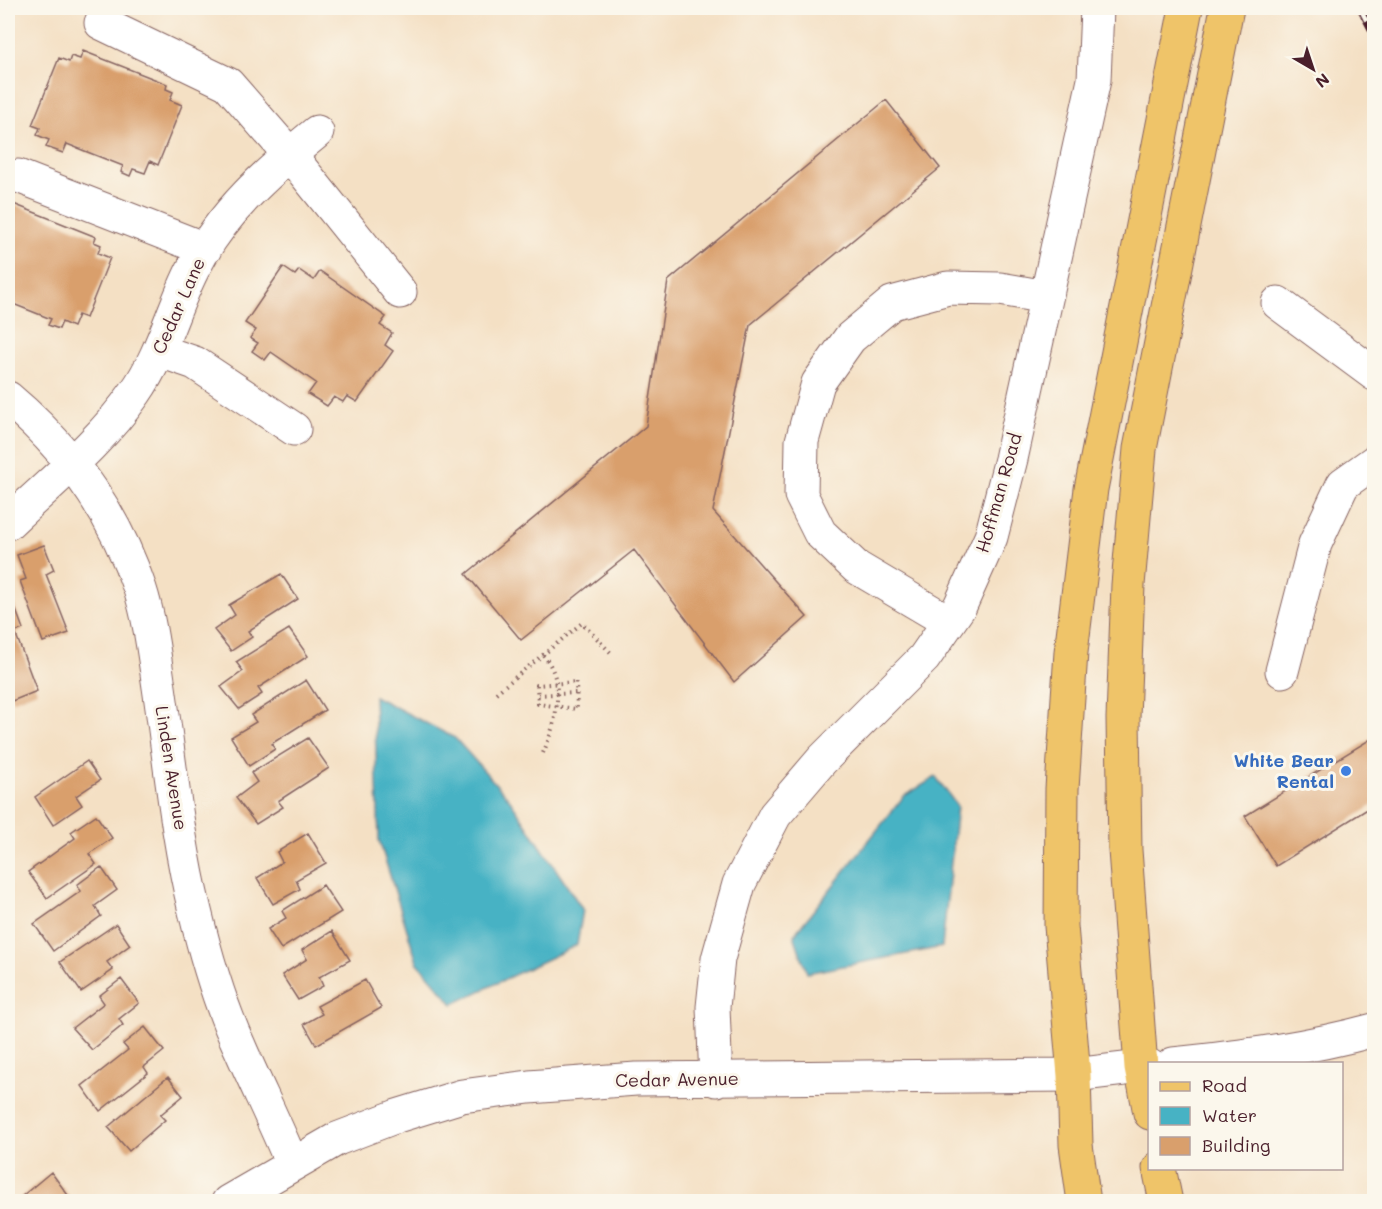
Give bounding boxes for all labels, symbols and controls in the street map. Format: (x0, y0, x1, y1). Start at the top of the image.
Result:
north arrow (1283, 39, 1343, 99)
text: N (1311, 69, 1334, 93)
street label: Cedar Lane (146, 254, 210, 358)
street label: Hoffman Road (969, 430, 1027, 555)
street label: Linden Avenue (150, 704, 194, 832)
place label: White Bear Rental (1234, 748, 1334, 793)
marker: White Bear Rental (1339, 764, 1353, 778)
legend (1148, 1062, 1343, 1170)
street label: Cedar Avenue (615, 1066, 739, 1092)
text: Road (1202, 1073, 1247, 1097)
text: Water (1202, 1103, 1257, 1127)
text: Building (1202, 1133, 1270, 1157)

